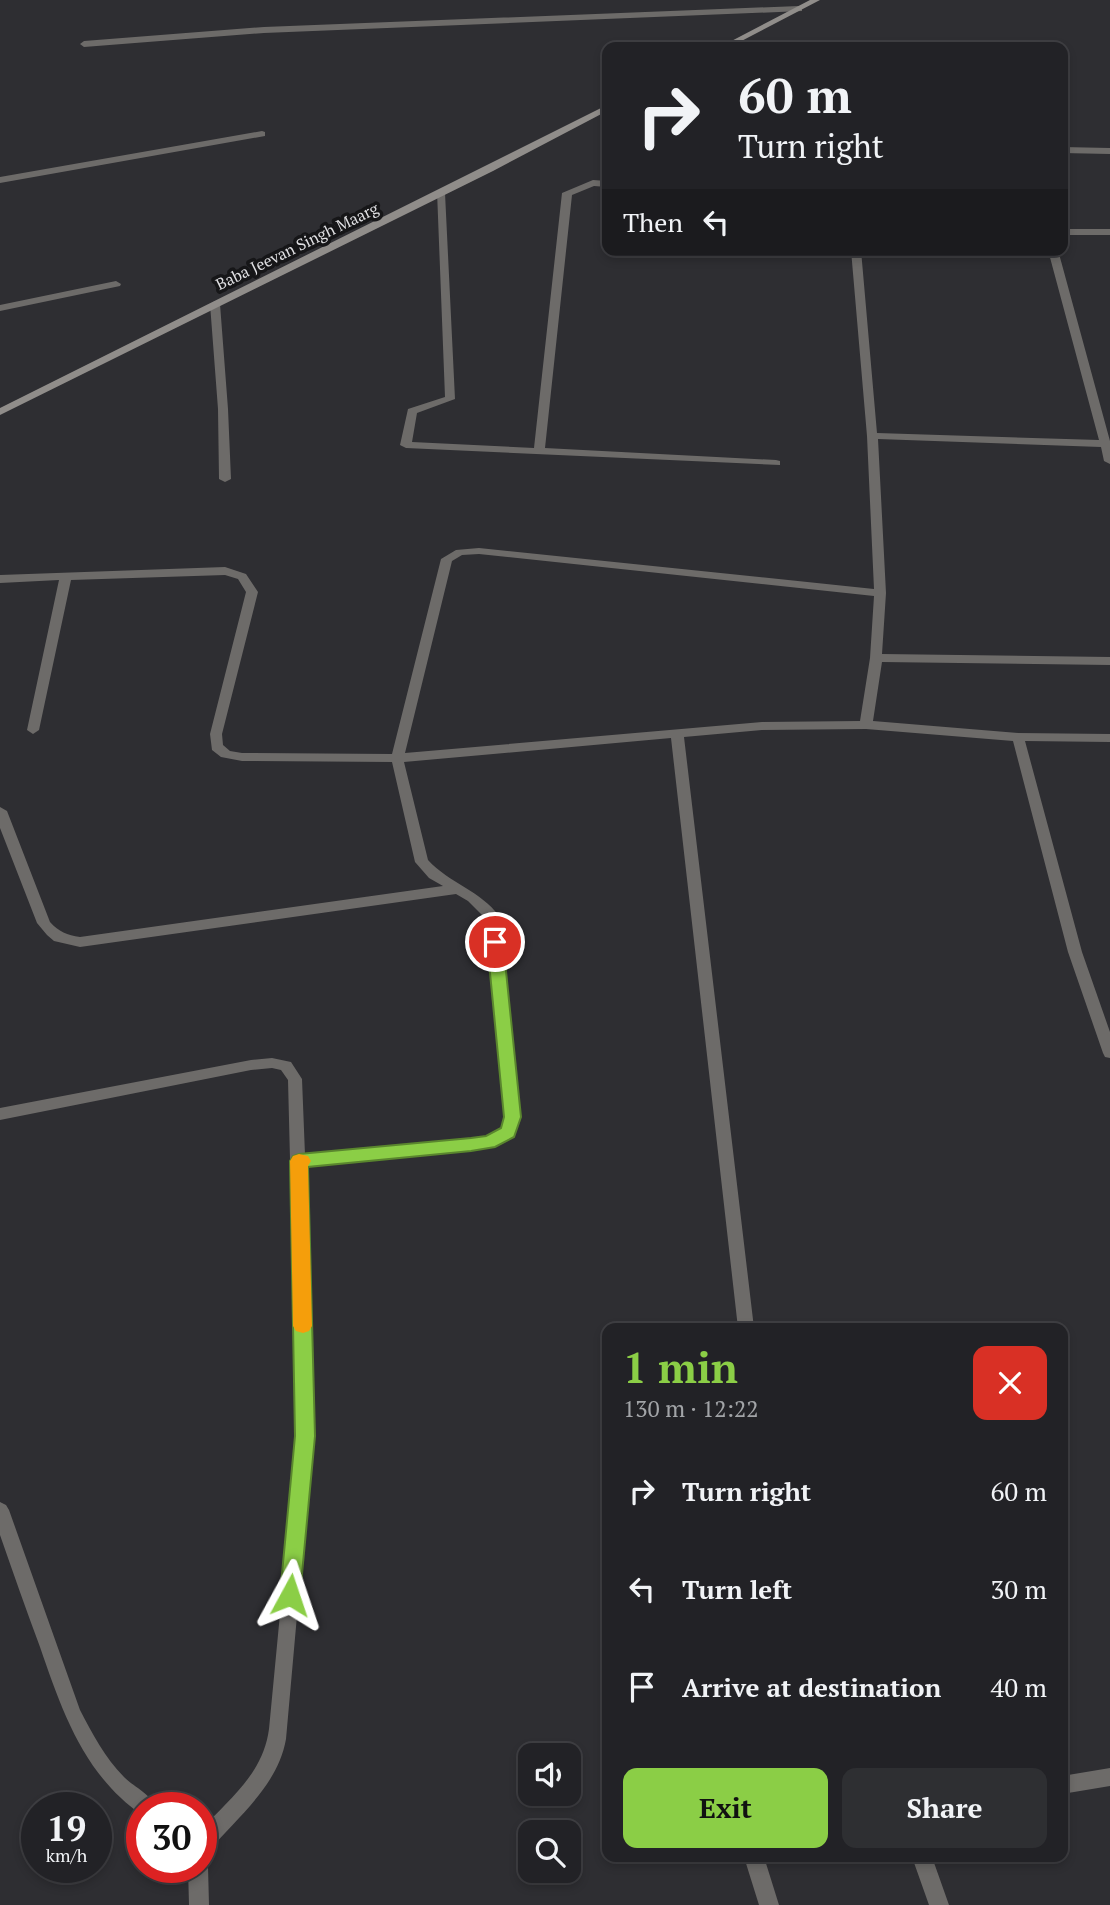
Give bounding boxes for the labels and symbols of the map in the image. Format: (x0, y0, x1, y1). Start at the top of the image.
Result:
street label: Baba Jeevan Singh Maarg (212, 197, 383, 295)
pin (465, 912, 525, 972)
position arrow (253, 1558, 327, 1632)
speed limit sign: 30 (126, 1792, 217, 1883)

